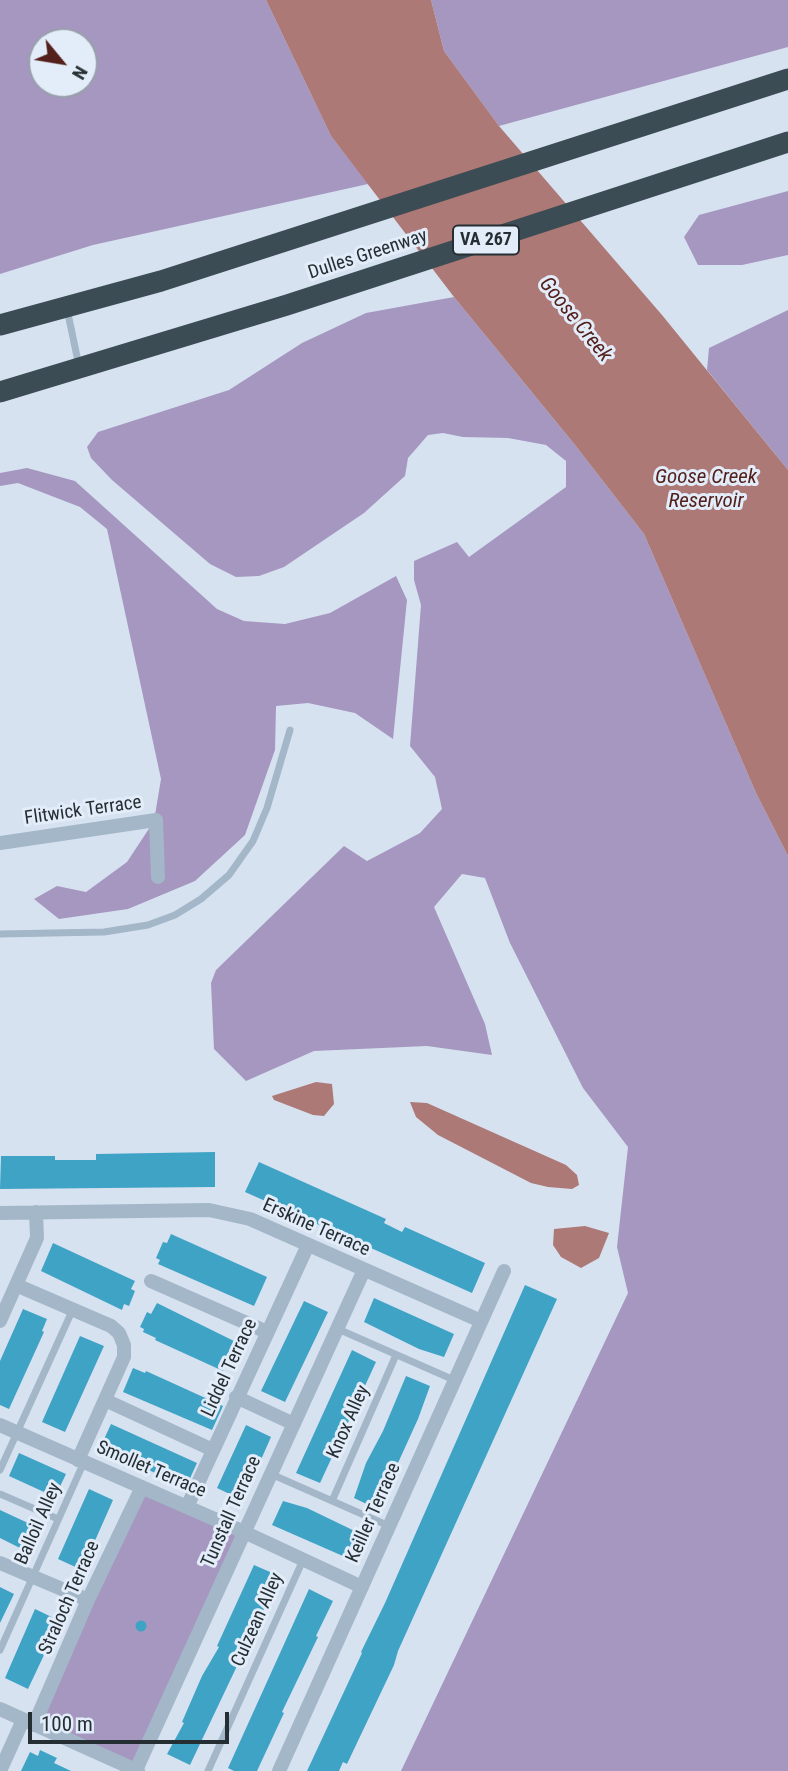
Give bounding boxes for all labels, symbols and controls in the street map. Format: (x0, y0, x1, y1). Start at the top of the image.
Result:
north arrow (28, 28, 98, 98)
text: N (67, 62, 93, 84)
street label: Dulles Greenway (306, 225, 430, 285)
road number: VA 267 (453, 226, 519, 254)
water label: Goose Creek (533, 272, 617, 368)
water label: Goose Creek Reservoir (655, 465, 757, 515)
street label: Flitwick Terrace (23, 792, 143, 830)
street label: Erskine Terrace (259, 1194, 373, 1262)
street label: Liddel Terrace (197, 1315, 263, 1421)
street label: Knox Alley (323, 1382, 375, 1462)
street label: Smollet Terrace (93, 1437, 209, 1503)
street label: Tunstall Terrace (197, 1453, 267, 1571)
street label: Keiller Terrace (342, 1459, 406, 1567)
street label: Balloil Alley (11, 1480, 67, 1568)
street label: Straloch Terrace (35, 1538, 105, 1658)
street label: Culzean Alley (227, 1569, 289, 1671)
scale bar (32, 1698, 233, 1742)
text: 100 m (41, 1712, 93, 1736)

